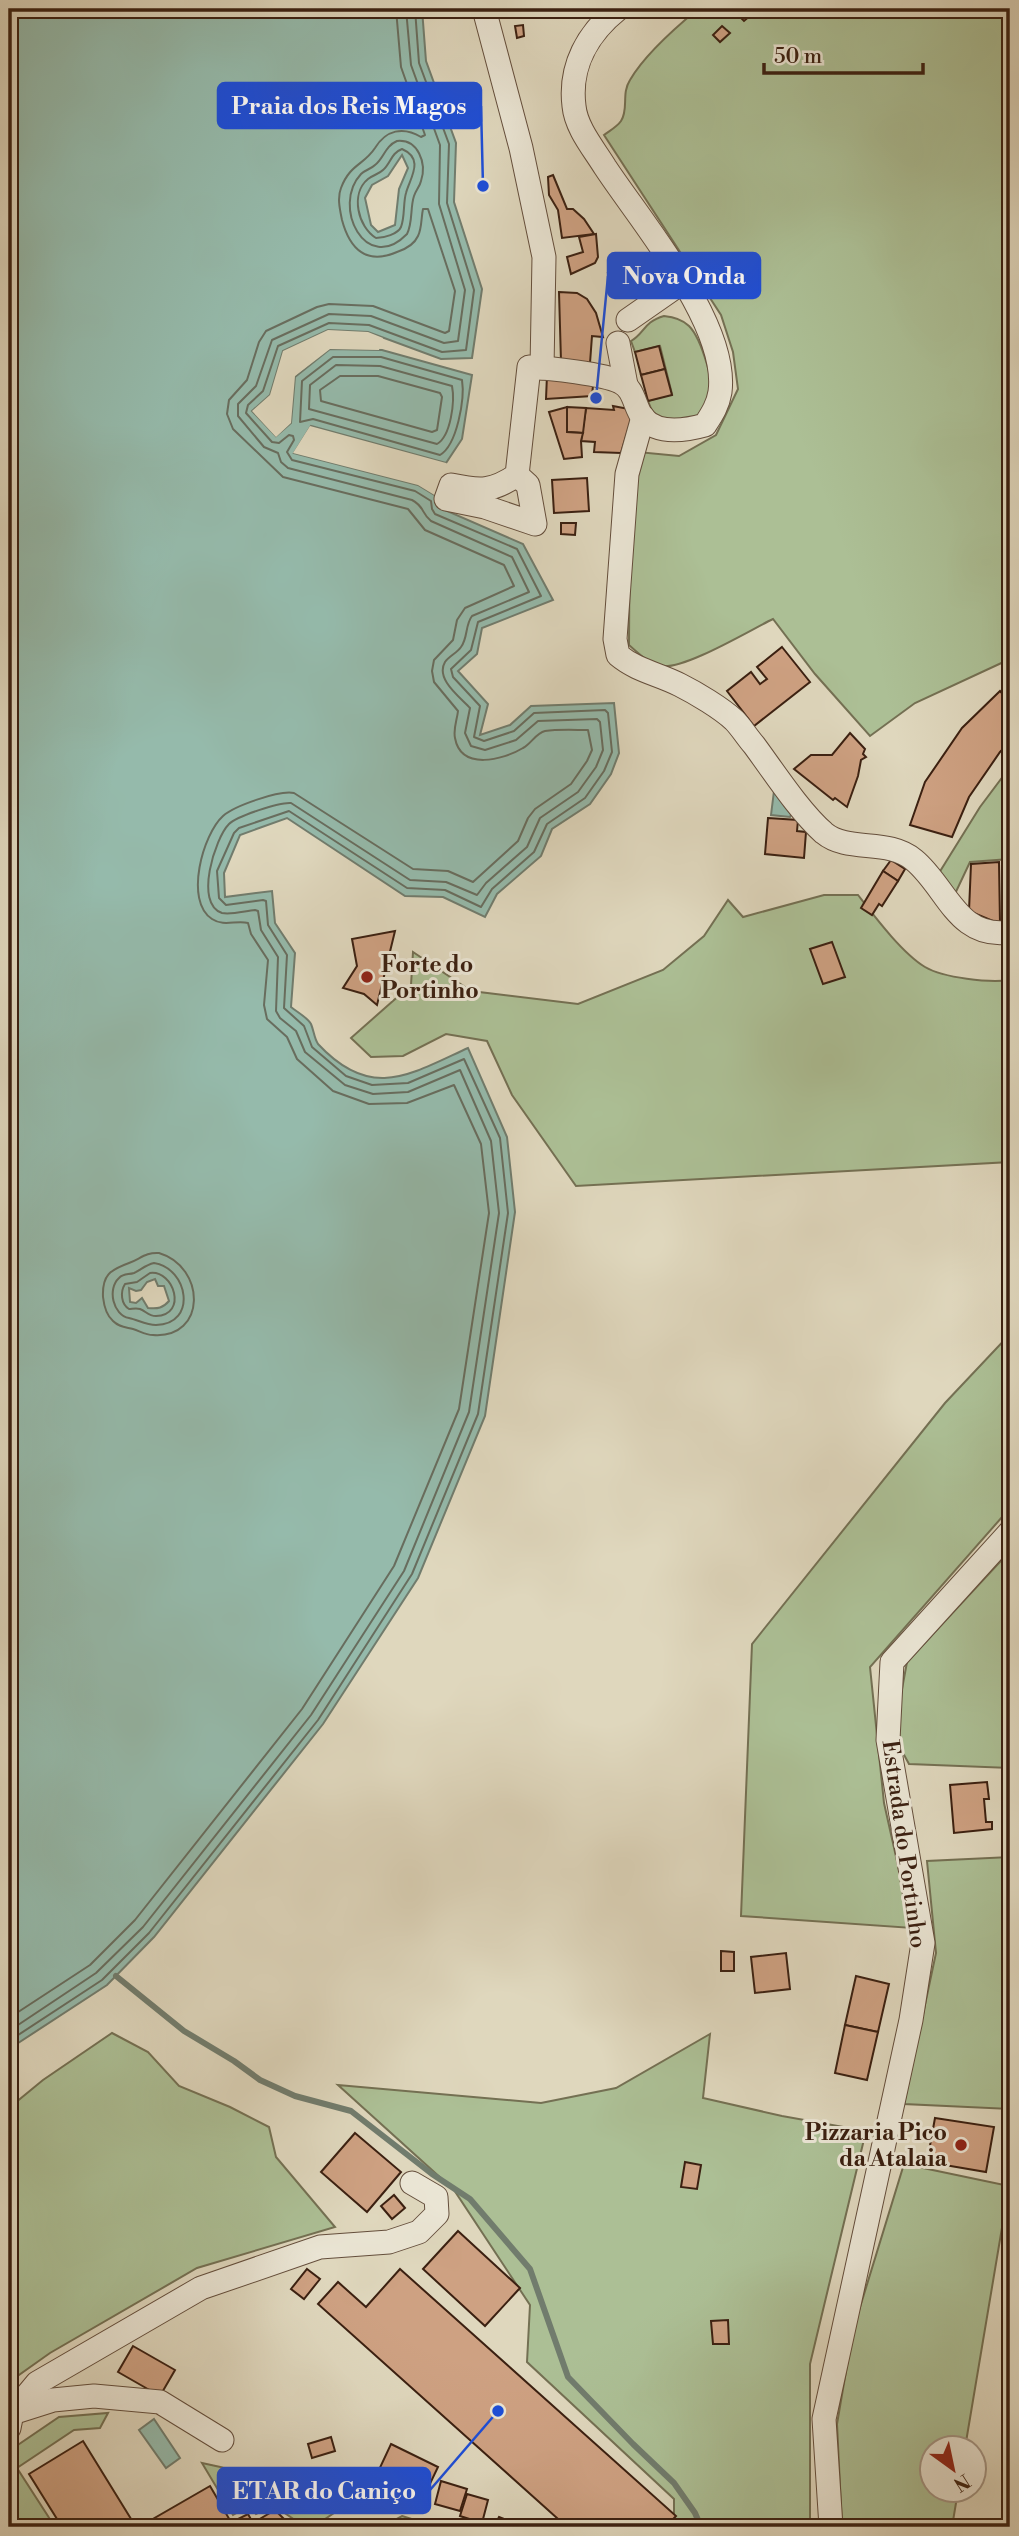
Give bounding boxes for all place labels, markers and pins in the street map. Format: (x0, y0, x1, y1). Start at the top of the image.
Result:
callout: Praia dos Reis Magos (218, 83, 481, 128)
callout: Nova Onda (608, 253, 760, 298)
place label: Forte do Portinho (381, 951, 479, 1005)
marker: Forte do Portinho (359, 969, 375, 985)
place label: Pizzaria Pico da Atalaia (805, 2119, 948, 2173)
marker: Pizzaria Pico da Atalaia (953, 2137, 969, 2153)
callout: ETAR do Caniço (218, 2468, 430, 2513)

